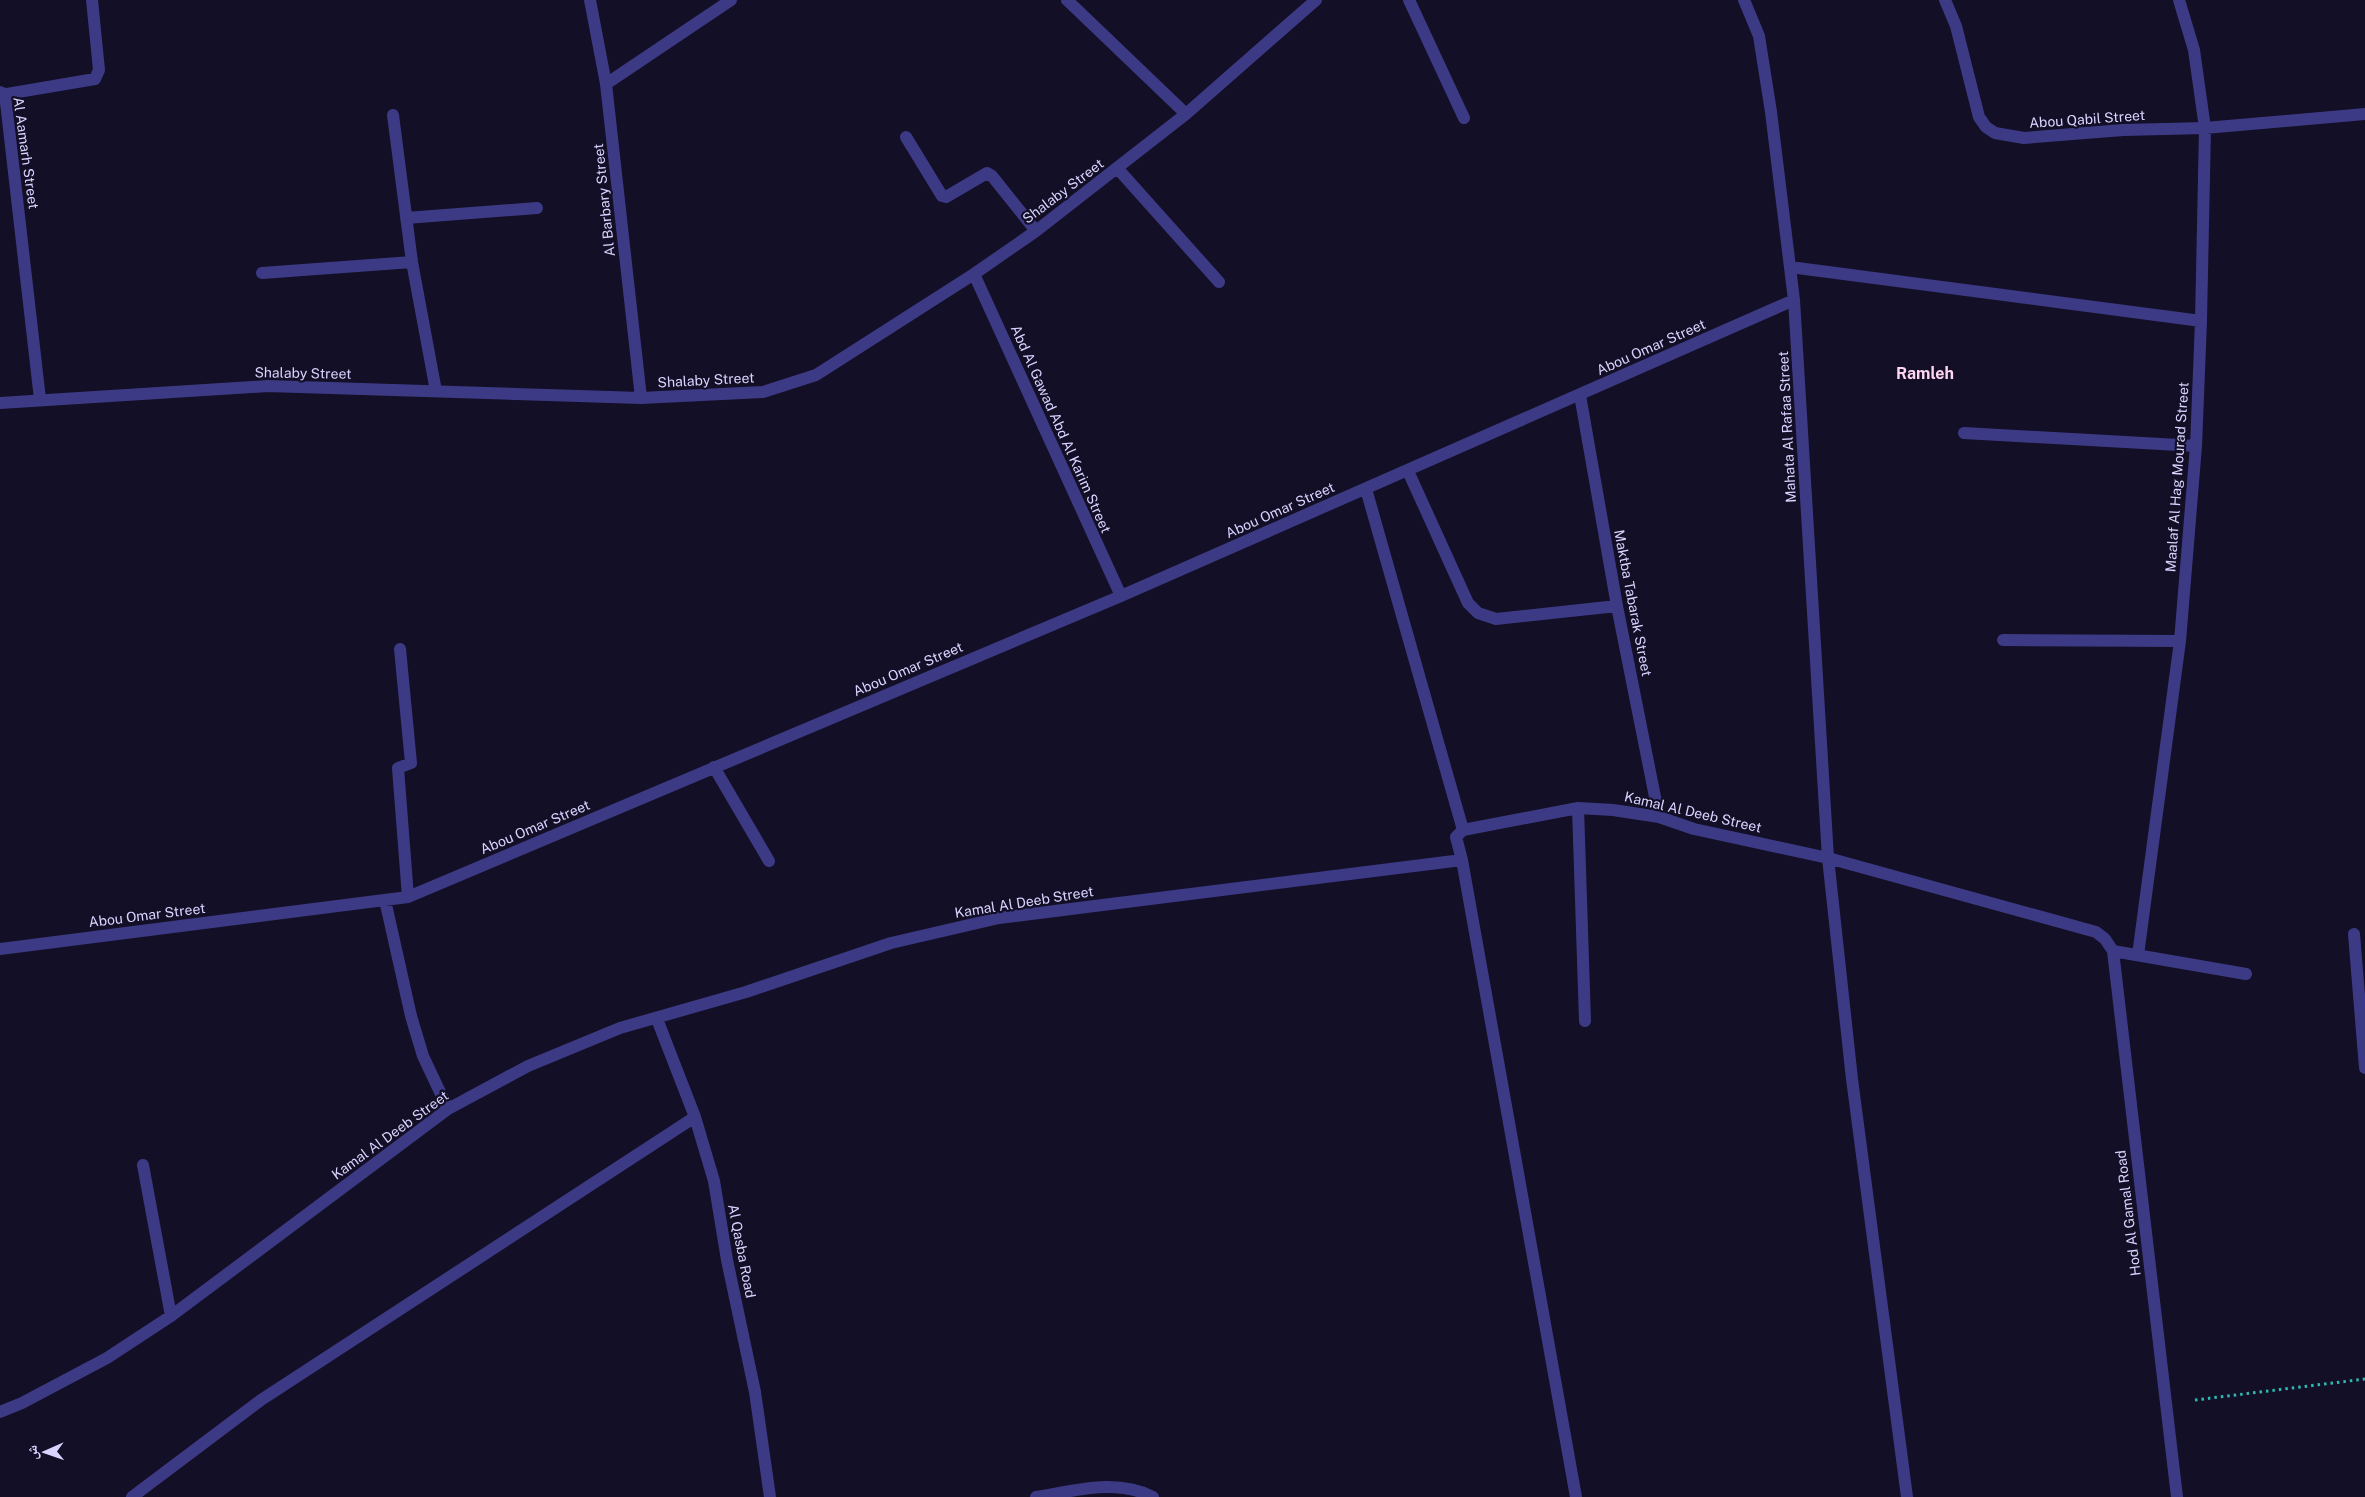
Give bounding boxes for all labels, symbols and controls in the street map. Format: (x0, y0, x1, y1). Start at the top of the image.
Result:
street label: Al Aamarh Street (10, 96, 42, 210)
street label: Abou Qabil Street (2028, 107, 2146, 131)
street label: Al Barbary Street (590, 143, 618, 257)
street label: Shalaby Street (1019, 155, 1107, 227)
street label: Abou Omar Street (1594, 316, 1708, 378)
street label: Abd Al Gawad Abd Al Karim Street (1008, 323, 1114, 535)
street label: Mahata Al Rafaa Street (1775, 351, 1799, 503)
street label: Shalaby Street (254, 364, 352, 382)
district label: Ramleh (1896, 364, 1954, 383)
street label: Shalaby Street (657, 369, 755, 391)
street label: Maalaf Al Hag Mourad Street (2162, 381, 2192, 573)
street label: Abou Omar Street (1223, 479, 1337, 541)
street label: Maktba Tabarak Street (1611, 528, 1655, 678)
street label: Abou Omar Street (851, 639, 965, 699)
street label: Kamal Al Deeb Street (1623, 788, 1763, 836)
street label: Abou Omar Street (478, 797, 592, 857)
street label: Kamal Al Deeb Street (953, 883, 1095, 921)
street label: Abou Omar Street (88, 900, 206, 930)
street label: Kamal Al Deeb Street (329, 1087, 451, 1183)
street label: Hod Al Gamal Road (2112, 1149, 2144, 1277)
street label: Al Qasba Road (725, 1203, 759, 1299)
north arrow (20, 1427, 70, 1477)
text: ش (24, 1445, 41, 1460)

